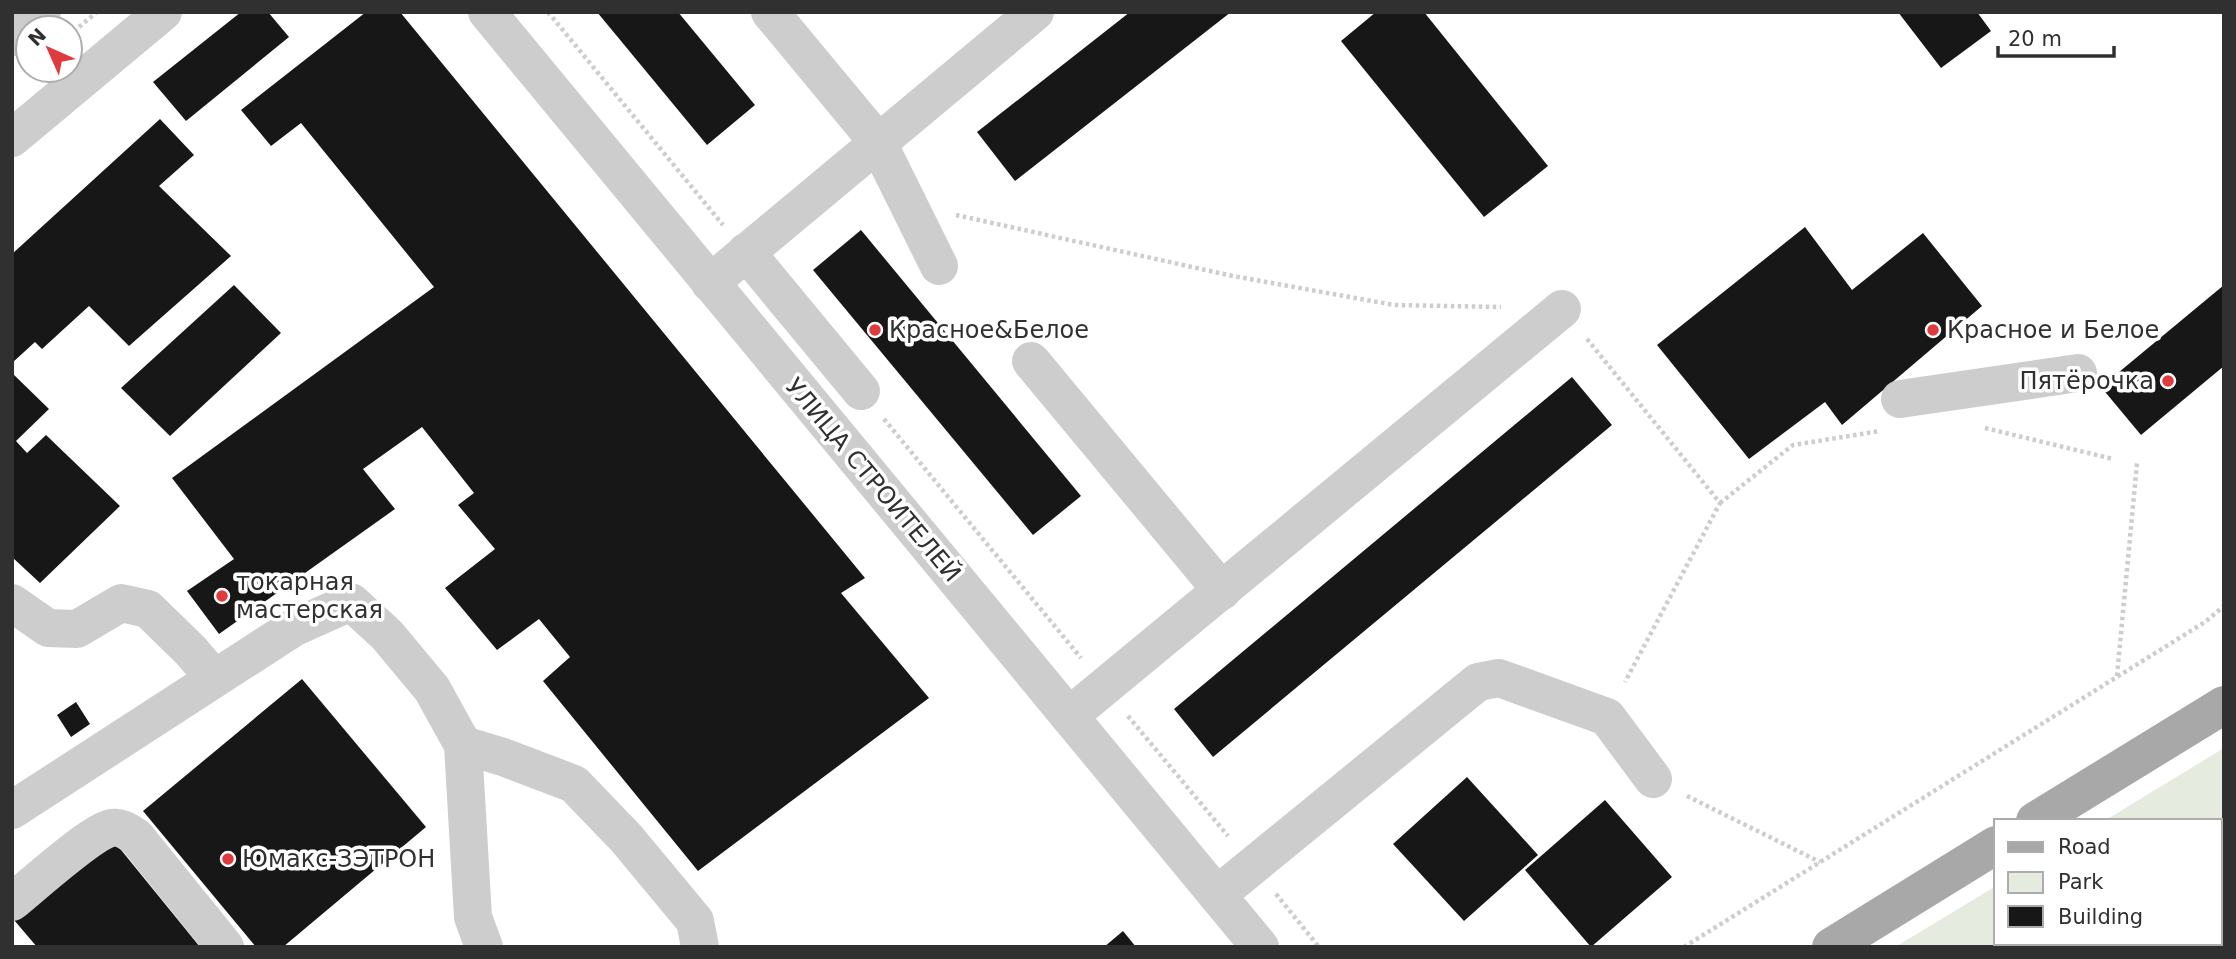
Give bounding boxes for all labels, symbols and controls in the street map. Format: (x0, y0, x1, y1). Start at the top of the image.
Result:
north arrow (14, 14, 84, 84)
scale bar (1998, 14, 2114, 58)
text: N (24, 24, 50, 50)
text: 20 m (2008, 27, 2062, 51)
place label: Красное&Белое (889, 316, 1089, 344)
place label: Красное и Белое (1947, 316, 2159, 344)
marker: Красное&Белое (867, 322, 883, 338)
marker: Красное и Белое (1925, 322, 1941, 338)
place label: Пятёрочка (2019, 367, 2154, 395)
street label: УЛИЦА СТРОИТЕЛЕЙ (780, 372, 967, 587)
marker: Пятёрочка (2160, 373, 2176, 389)
place label: токарная мастерская (236, 568, 383, 624)
marker: токарная мастерская (214, 588, 230, 604)
legend (1994, 819, 2222, 945)
text: Road (2058, 835, 2111, 859)
place label: Юмакс-ЗЭТРОН (242, 845, 435, 873)
marker: Юмакс-ЗЭТРОН (220, 851, 236, 867)
text: Park (2058, 870, 2104, 894)
text: Building (2058, 905, 2143, 929)

